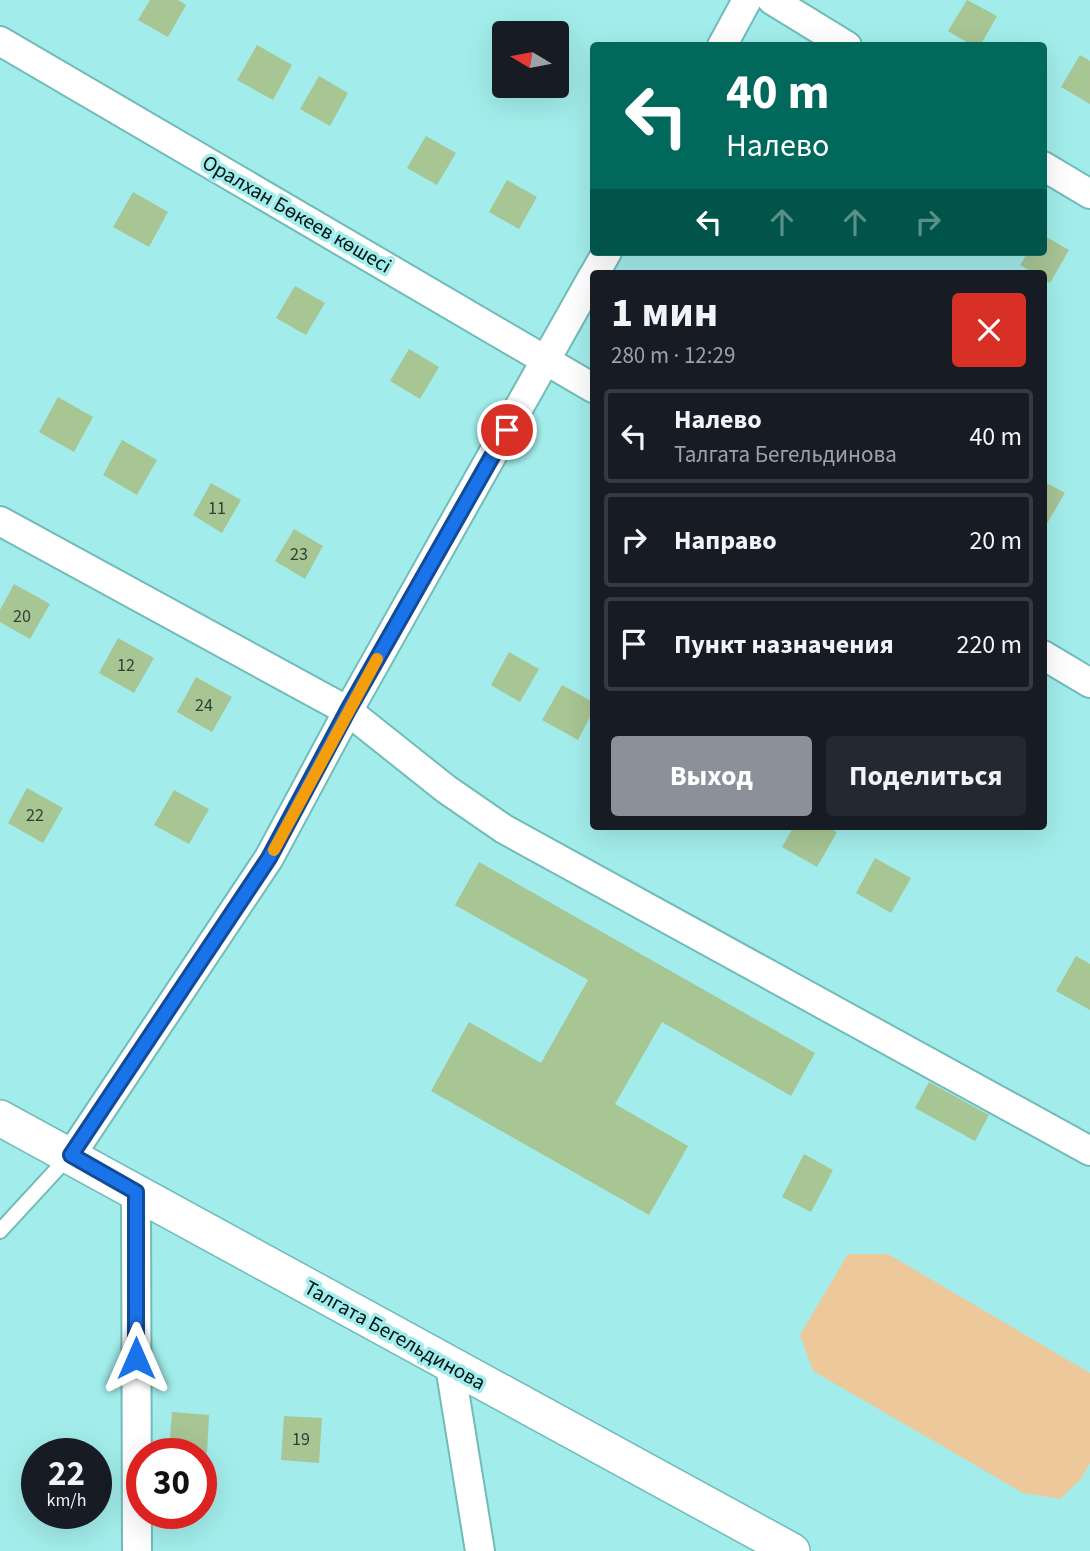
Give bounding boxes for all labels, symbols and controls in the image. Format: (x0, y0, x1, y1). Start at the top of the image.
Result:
north arrow (492, 21, 569, 98)
map controls (492, 21, 569, 98)
text: 40 m (726, 58, 830, 128)
icon: left (611, 70, 702, 161)
text: Налево (726, 123, 829, 169)
street label: Оралхан Бөкеев көшесі (197, 147, 397, 281)
icon: left (690, 203, 728, 241)
icon: ahead (763, 203, 801, 241)
icon: ahead (836, 203, 874, 241)
icon: right (909, 203, 947, 241)
text: 1 мин (611, 283, 718, 343)
button: close (952, 293, 1026, 367)
text: 280 m · 12:29 (611, 339, 735, 372)
pin (477, 400, 537, 460)
text: Налево (674, 401, 762, 438)
icon: arrive (488, 411, 526, 449)
icon: left (615, 417, 653, 455)
text: 40 m (969, 418, 1022, 455)
text: Талгата Бегельдинова (674, 438, 897, 471)
house number: 11 (208, 496, 226, 521)
icon: right (615, 521, 653, 559)
text: Направо (674, 522, 777, 559)
text: 20 m (969, 522, 1022, 559)
house number: 23 (290, 542, 308, 567)
house number: 20 (13, 604, 31, 629)
icon: arrive (615, 625, 653, 663)
text: Пункт назначения (674, 626, 894, 663)
text: 220 m (956, 626, 1022, 663)
house number: 12 (117, 653, 135, 678)
house number: 24 (195, 693, 213, 718)
button: Выход (611, 736, 812, 816)
button: Поделиться (826, 736, 1026, 816)
house number: 22 (26, 803, 44, 828)
street label: Талгата Бегельдинова (299, 1273, 491, 1397)
position arrow (99, 1321, 173, 1395)
house number: 19 (292, 1427, 310, 1452)
speed limit sign: 30 (126, 1438, 217, 1529)
text: 22 (48, 1449, 85, 1499)
text: km/h (47, 1488, 86, 1513)

